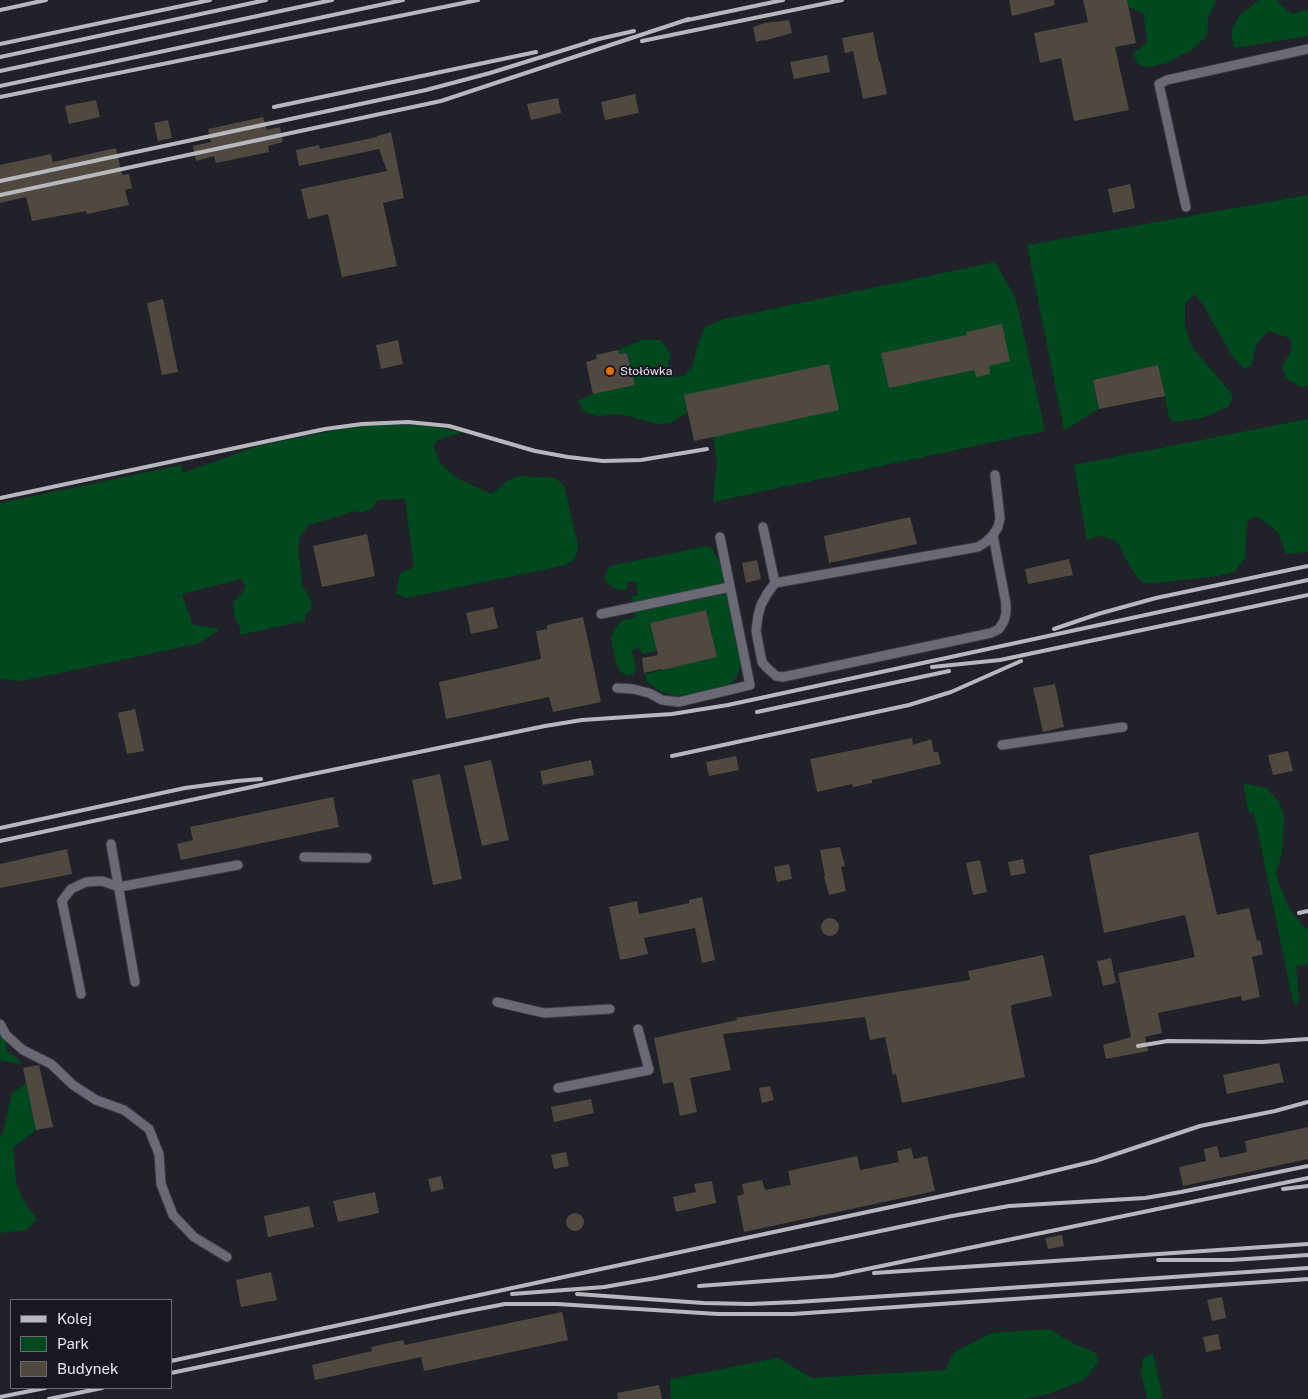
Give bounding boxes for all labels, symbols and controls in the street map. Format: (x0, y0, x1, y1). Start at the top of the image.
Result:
place label: Stołówka (620, 364, 672, 378)
marker: Stołówka (604, 365, 616, 377)
legend (10, 1299, 172, 1389)
text: Kolej (57, 1310, 92, 1327)
text: Park (57, 1335, 89, 1352)
text: Budynek (57, 1360, 118, 1377)

